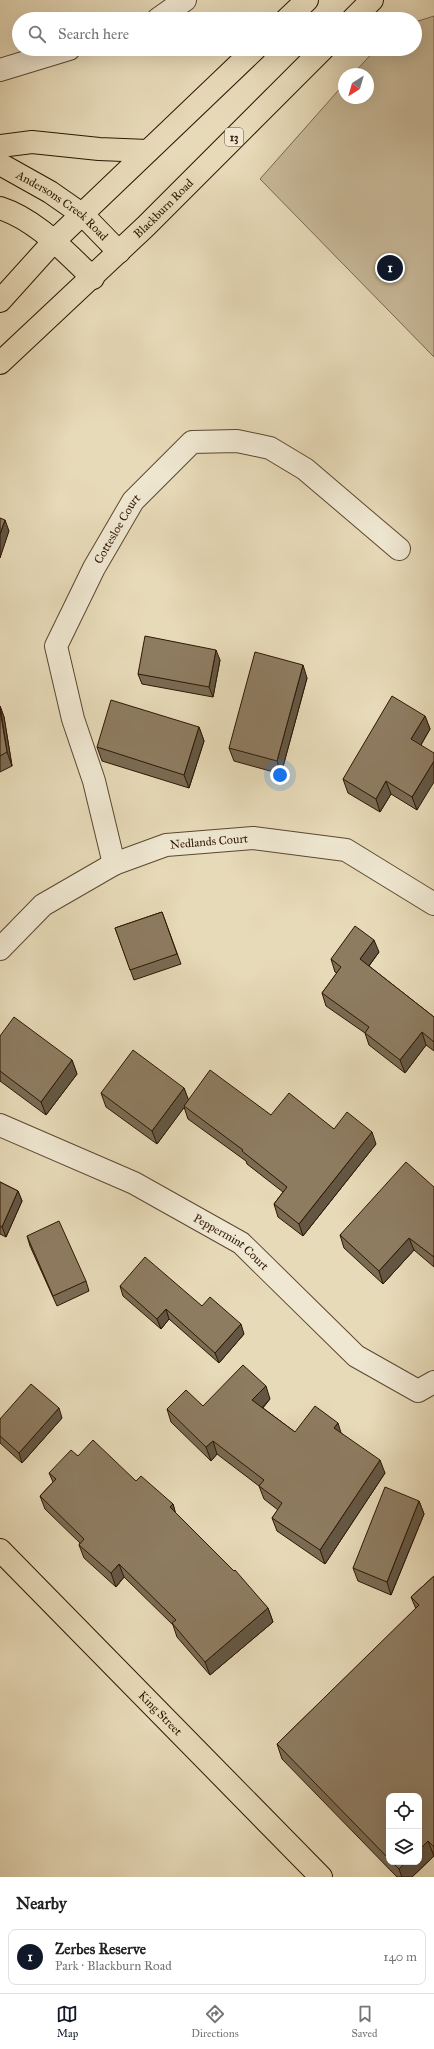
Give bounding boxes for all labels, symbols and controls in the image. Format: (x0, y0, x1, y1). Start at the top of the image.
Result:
search box (12, 12, 422, 56)
icon: search (26, 23, 48, 45)
text: Search here (58, 25, 129, 43)
north arrow (338, 68, 374, 104)
road number: 13 (225, 128, 243, 146)
street label: Andersons Creek Road (13, 167, 111, 243)
street label: Blackburn Road (131, 176, 196, 241)
pin: 1 (377, 253, 403, 283)
street label: Cottesloe Court (91, 490, 144, 566)
your location (270, 765, 290, 785)
street label: Nedlands Court (169, 831, 249, 852)
street label: Peppermint Court (191, 1211, 272, 1274)
street label: King Street (136, 1688, 186, 1739)
map controls (386, 1793, 422, 1865)
button: locate (386, 1793, 422, 1829)
button: layers (386, 1829, 422, 1865)
text: Nearby (16, 1893, 67, 1914)
text: Zerbes Reserve (55, 1940, 146, 1958)
text: 1 (27, 1949, 33, 1965)
text: 140 m (383, 1949, 417, 1965)
text: Park · Blackburn Road (55, 1958, 172, 1974)
tab: Map (56, 2003, 78, 2040)
tab: Directions (191, 2003, 239, 2040)
tab: Saved (351, 2003, 378, 2040)

